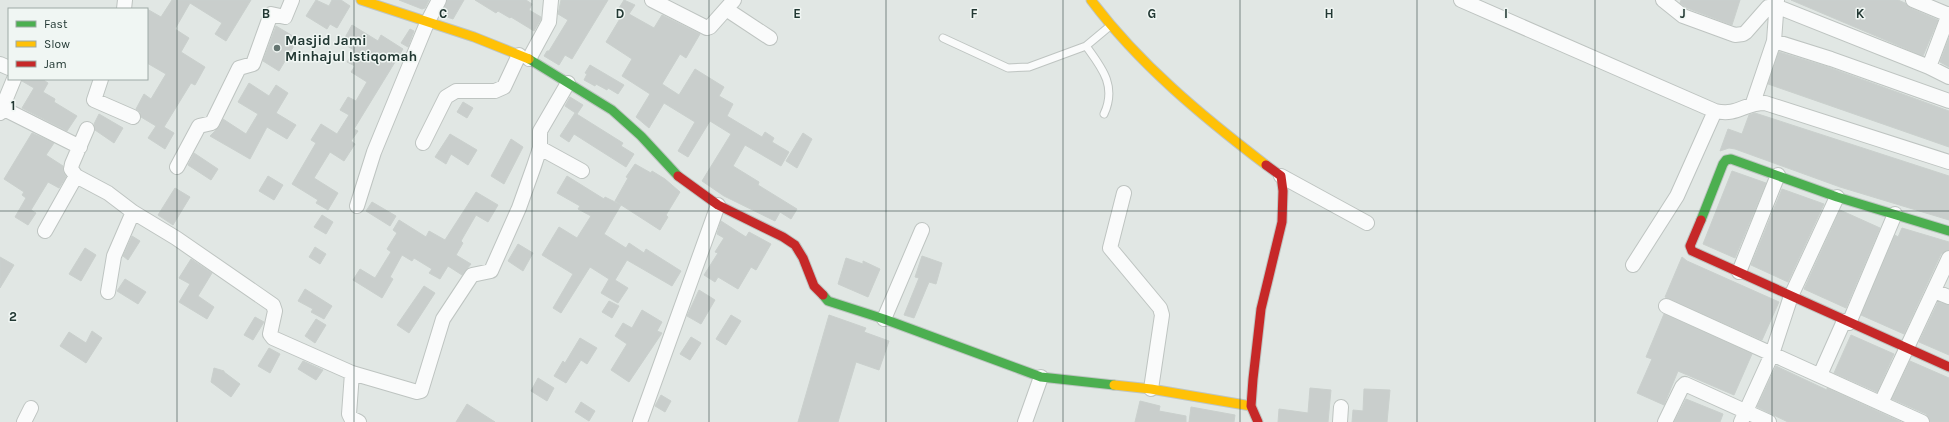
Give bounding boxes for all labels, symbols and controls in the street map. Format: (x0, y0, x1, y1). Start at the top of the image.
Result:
text: B (262, 6, 270, 21)
text: C (439, 6, 447, 21)
text: D (616, 6, 625, 21)
text: E (793, 6, 801, 21)
text: F (970, 6, 978, 21)
text: G (1148, 6, 1156, 21)
text: H (1324, 6, 1334, 21)
text: I (1504, 6, 1508, 21)
text: J (1680, 6, 1686, 21)
text: K (1856, 6, 1865, 21)
legend (8, 8, 148, 80)
text: Fast (44, 17, 68, 31)
place label: Masjid Jami Minhajul Istiqomah (285, 32, 417, 65)
text: Slow (44, 37, 70, 51)
marker: Masjid Jami Minhajul Istiqomah (272, 43, 282, 53)
text: Jam (44, 57, 67, 71)
text: 1 (11, 98, 15, 113)
text: 2 (9, 309, 17, 324)

